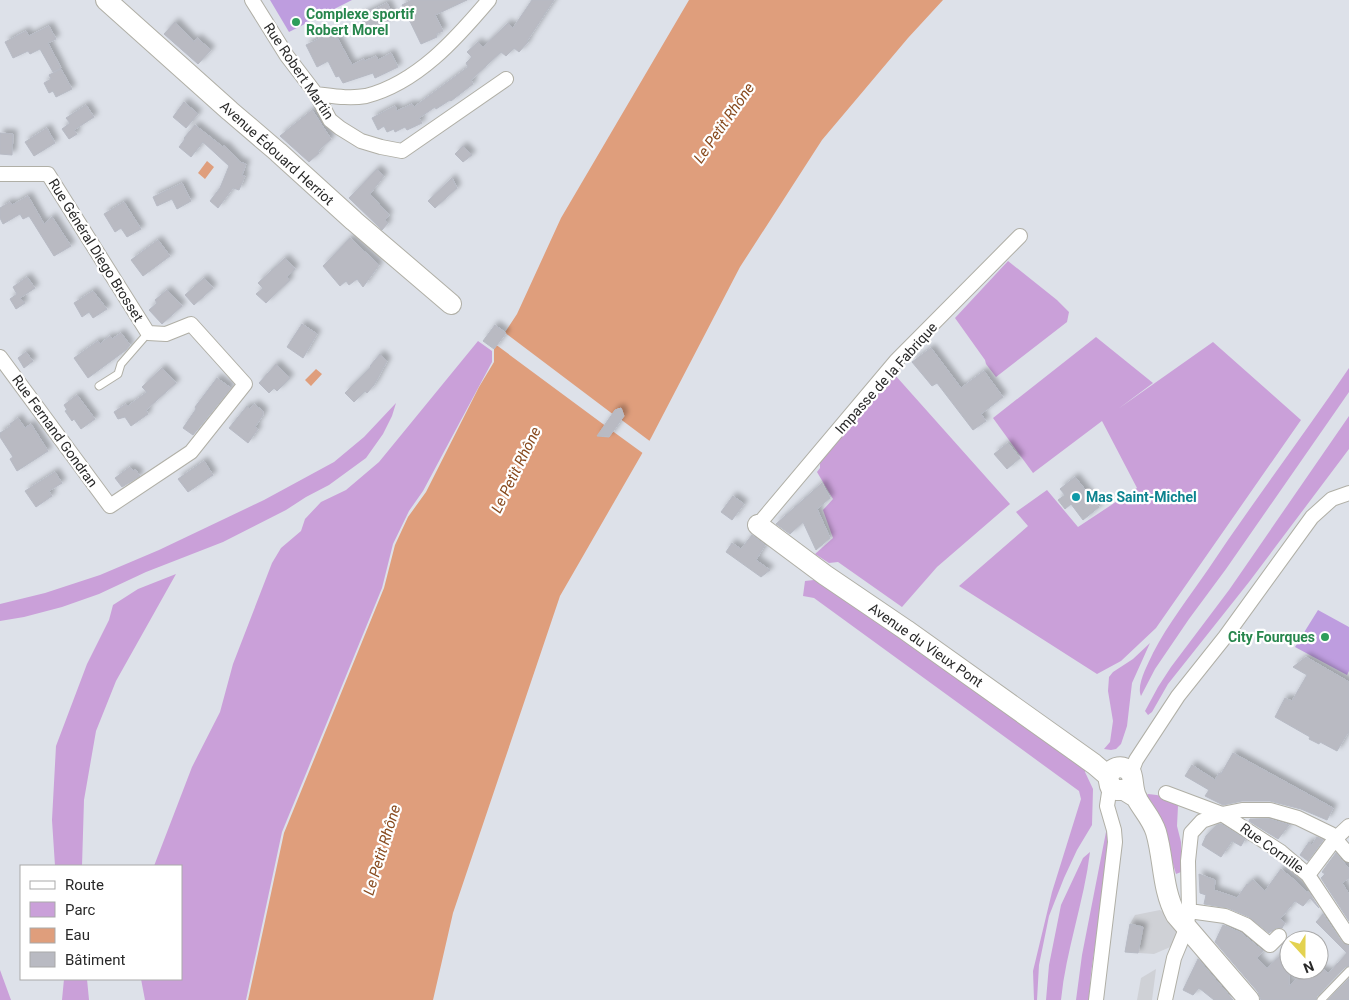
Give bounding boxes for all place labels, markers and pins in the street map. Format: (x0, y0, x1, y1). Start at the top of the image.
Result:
place label: Complexe sportif Robert Morel (306, 6, 415, 38)
marker: Complexe sportif Robert Morel (290, 16, 302, 28)
place label: Mas Saint-Michel (1086, 489, 1197, 505)
marker: Mas Saint-Michel (1070, 491, 1082, 503)
place label: City Fourques (1228, 629, 1315, 645)
marker: City Fourques (1319, 631, 1331, 643)

